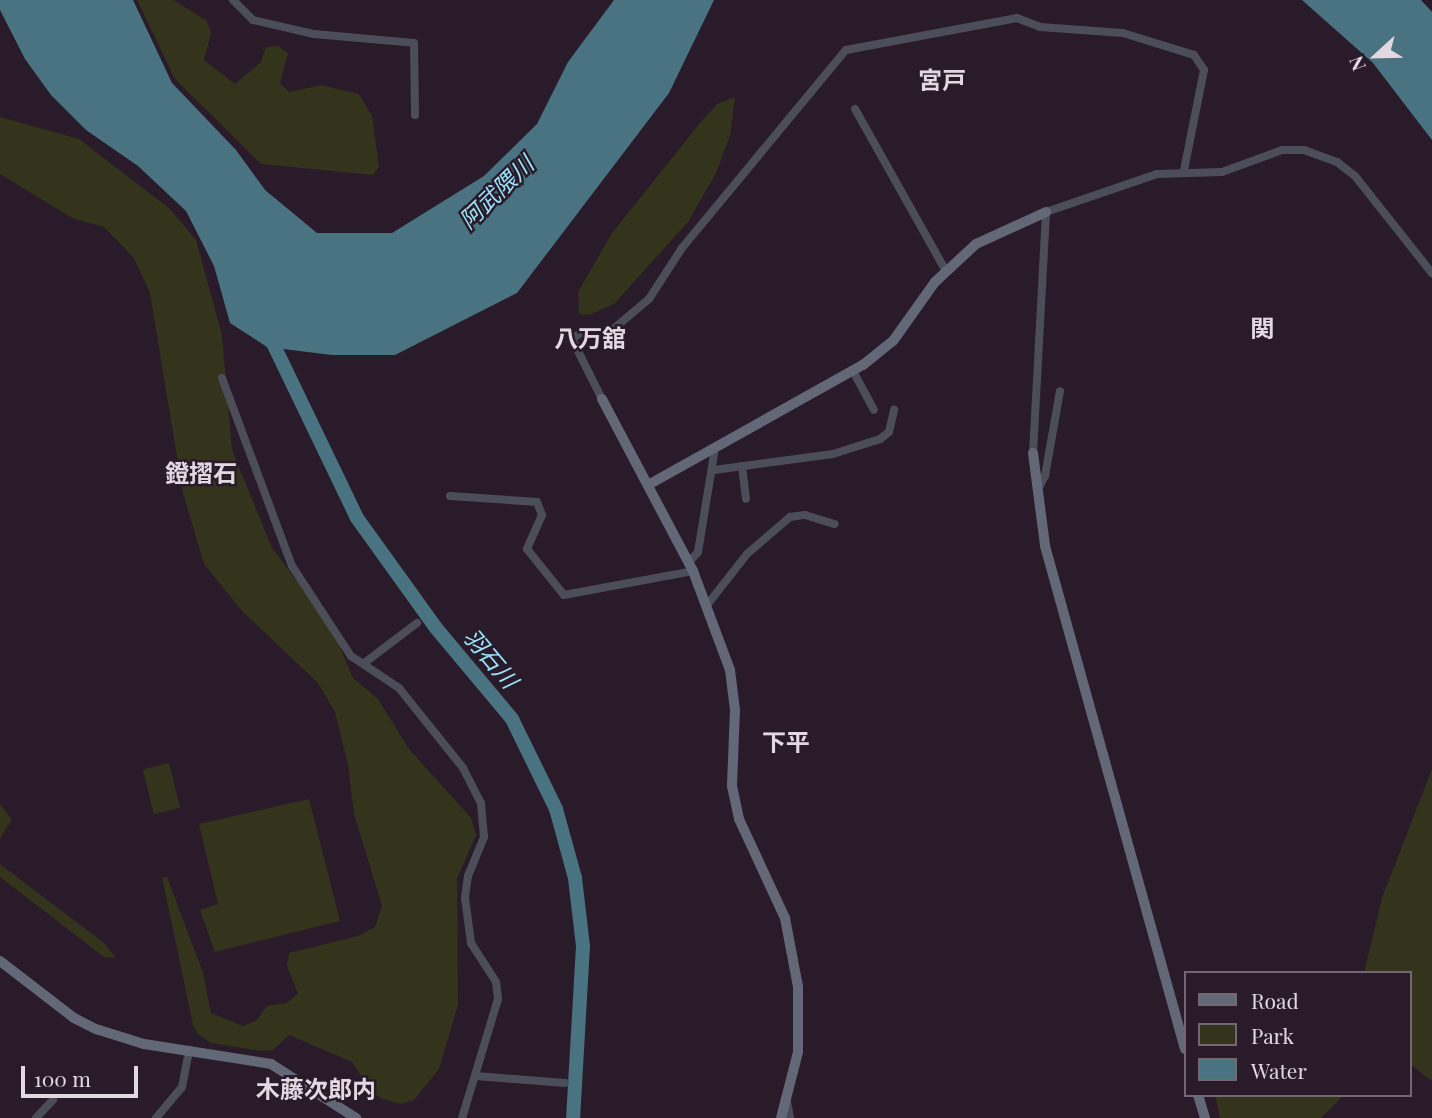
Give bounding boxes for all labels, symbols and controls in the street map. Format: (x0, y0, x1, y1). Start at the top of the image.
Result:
north arrow (1341, 21, 1411, 91)
text: N (1342, 53, 1371, 75)
district label: 宮戸 (918, 66, 966, 94)
water label: 阿武隈川 (453, 150, 539, 234)
district label: 関 (1250, 314, 1274, 342)
district label: 八万舘 (554, 324, 626, 352)
district label: 鐙摺石 (165, 459, 237, 487)
water label: 羽石川 (458, 623, 524, 693)
district label: 下平 (762, 728, 810, 756)
legend (1184, 971, 1411, 1097)
text: Road (1251, 986, 1299, 1014)
text: Park (1251, 1021, 1294, 1049)
scale bar (24, 1052, 142, 1096)
text: Water (1251, 1056, 1307, 1084)
text: 100 m (34, 1064, 91, 1092)
district label: 木藤次郎内 (256, 1075, 376, 1103)

